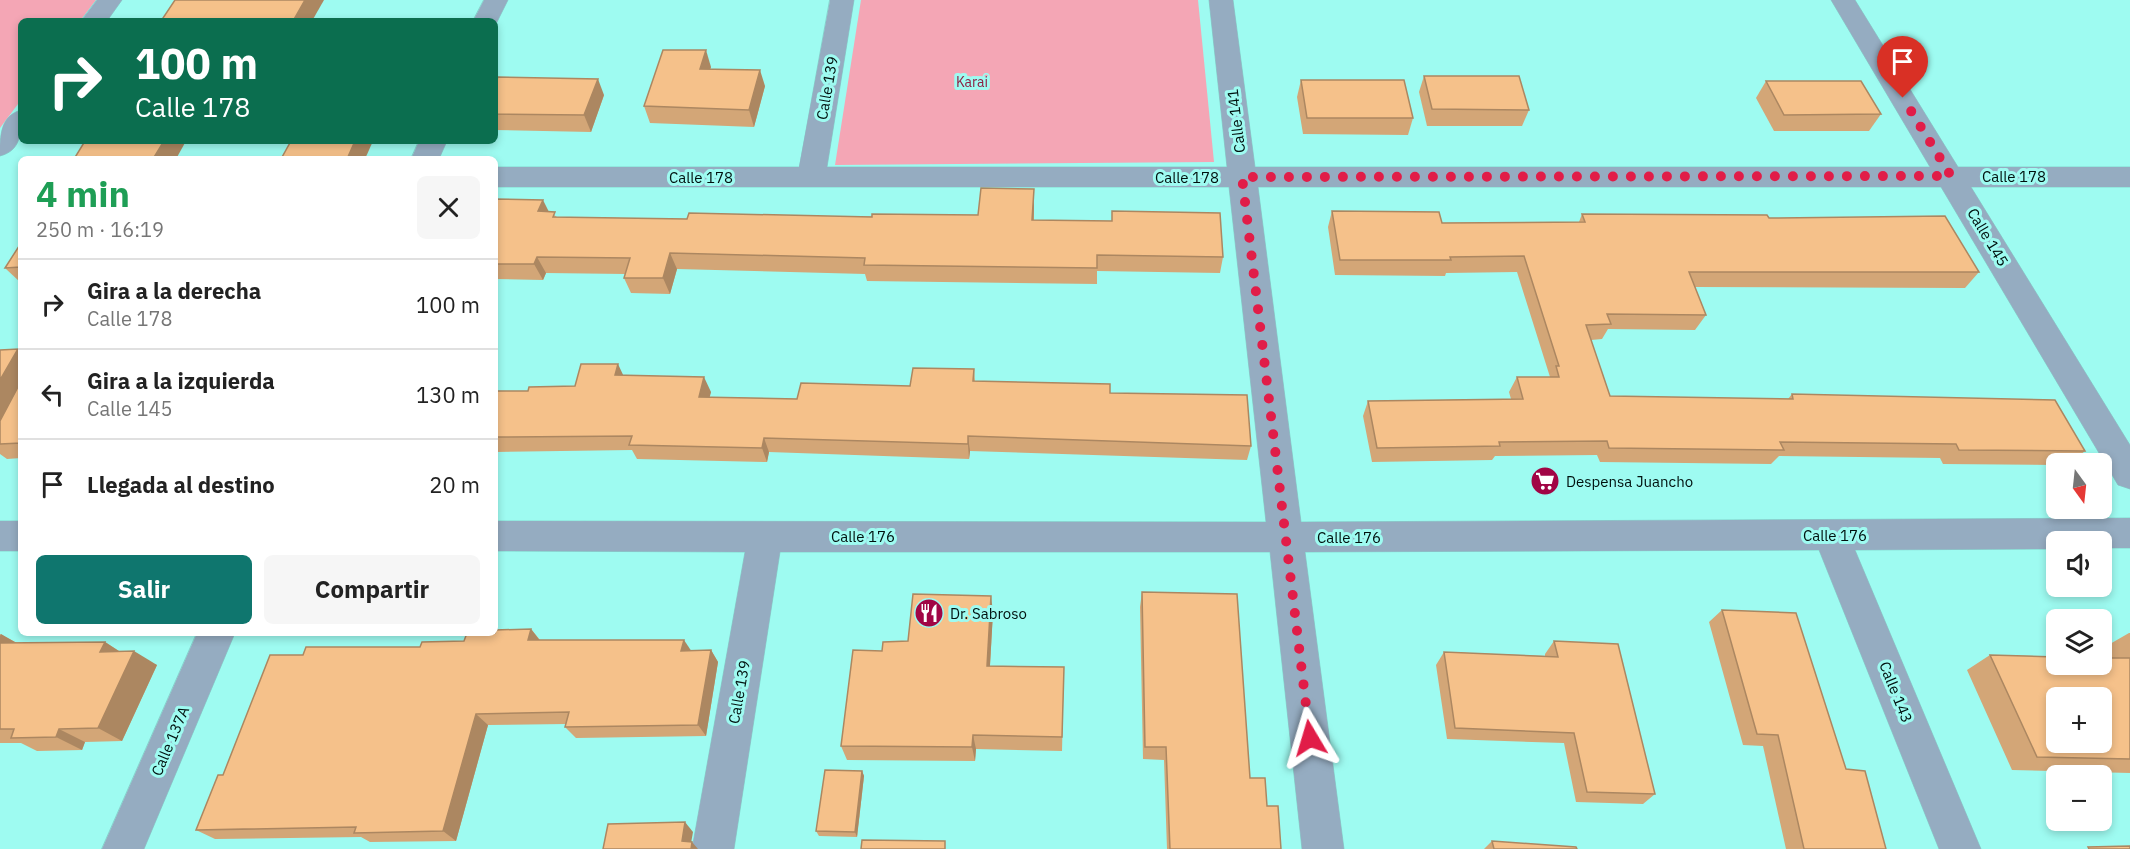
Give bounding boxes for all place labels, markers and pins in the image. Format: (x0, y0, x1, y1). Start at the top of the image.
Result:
pin (1877, 36, 1928, 98)
supermarket icon: Despensa Juancho (1529, 465, 1561, 497)
place label: Despensa Juancho (1566, 472, 1693, 491)
restaurant icon: Dr. Sabroso (913, 597, 945, 629)
place label: Dr. Sabroso (950, 604, 1027, 623)

